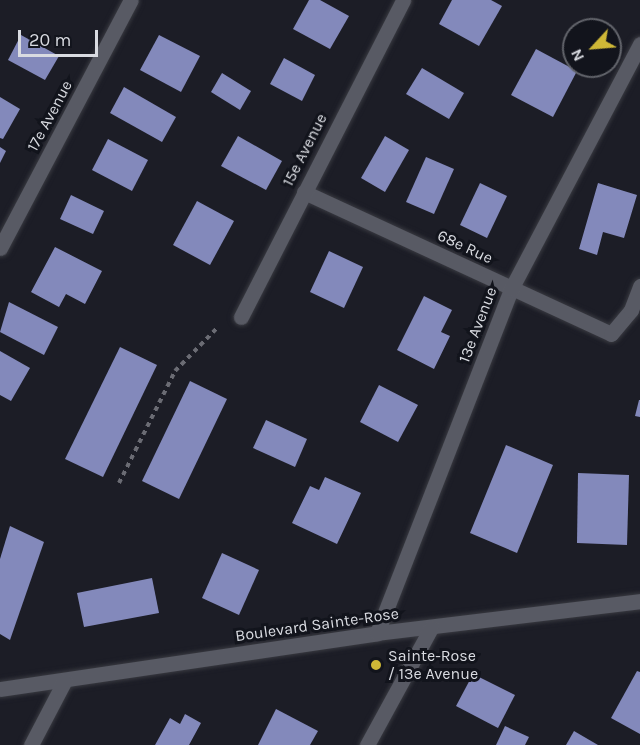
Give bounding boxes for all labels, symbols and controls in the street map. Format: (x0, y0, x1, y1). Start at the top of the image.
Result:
scale bar (21, 18, 100, 56)
north arrow (562, 18, 622, 78)
text: 20 m (29, 29, 71, 51)
text: N (566, 46, 588, 65)
street label: 17e Avenue (23, 77, 77, 155)
street label: 15e Avenue (279, 110, 331, 190)
street label: 68e Rue (434, 226, 496, 268)
street label: 13e Avenue (455, 284, 501, 366)
street label: Boulevard Sainte-Rose (234, 604, 400, 646)
place label: Sainte-Rose / 13e Avenue (388, 646, 478, 684)
marker: Sainte-Rose / 13e Avenue (369, 658, 383, 672)

